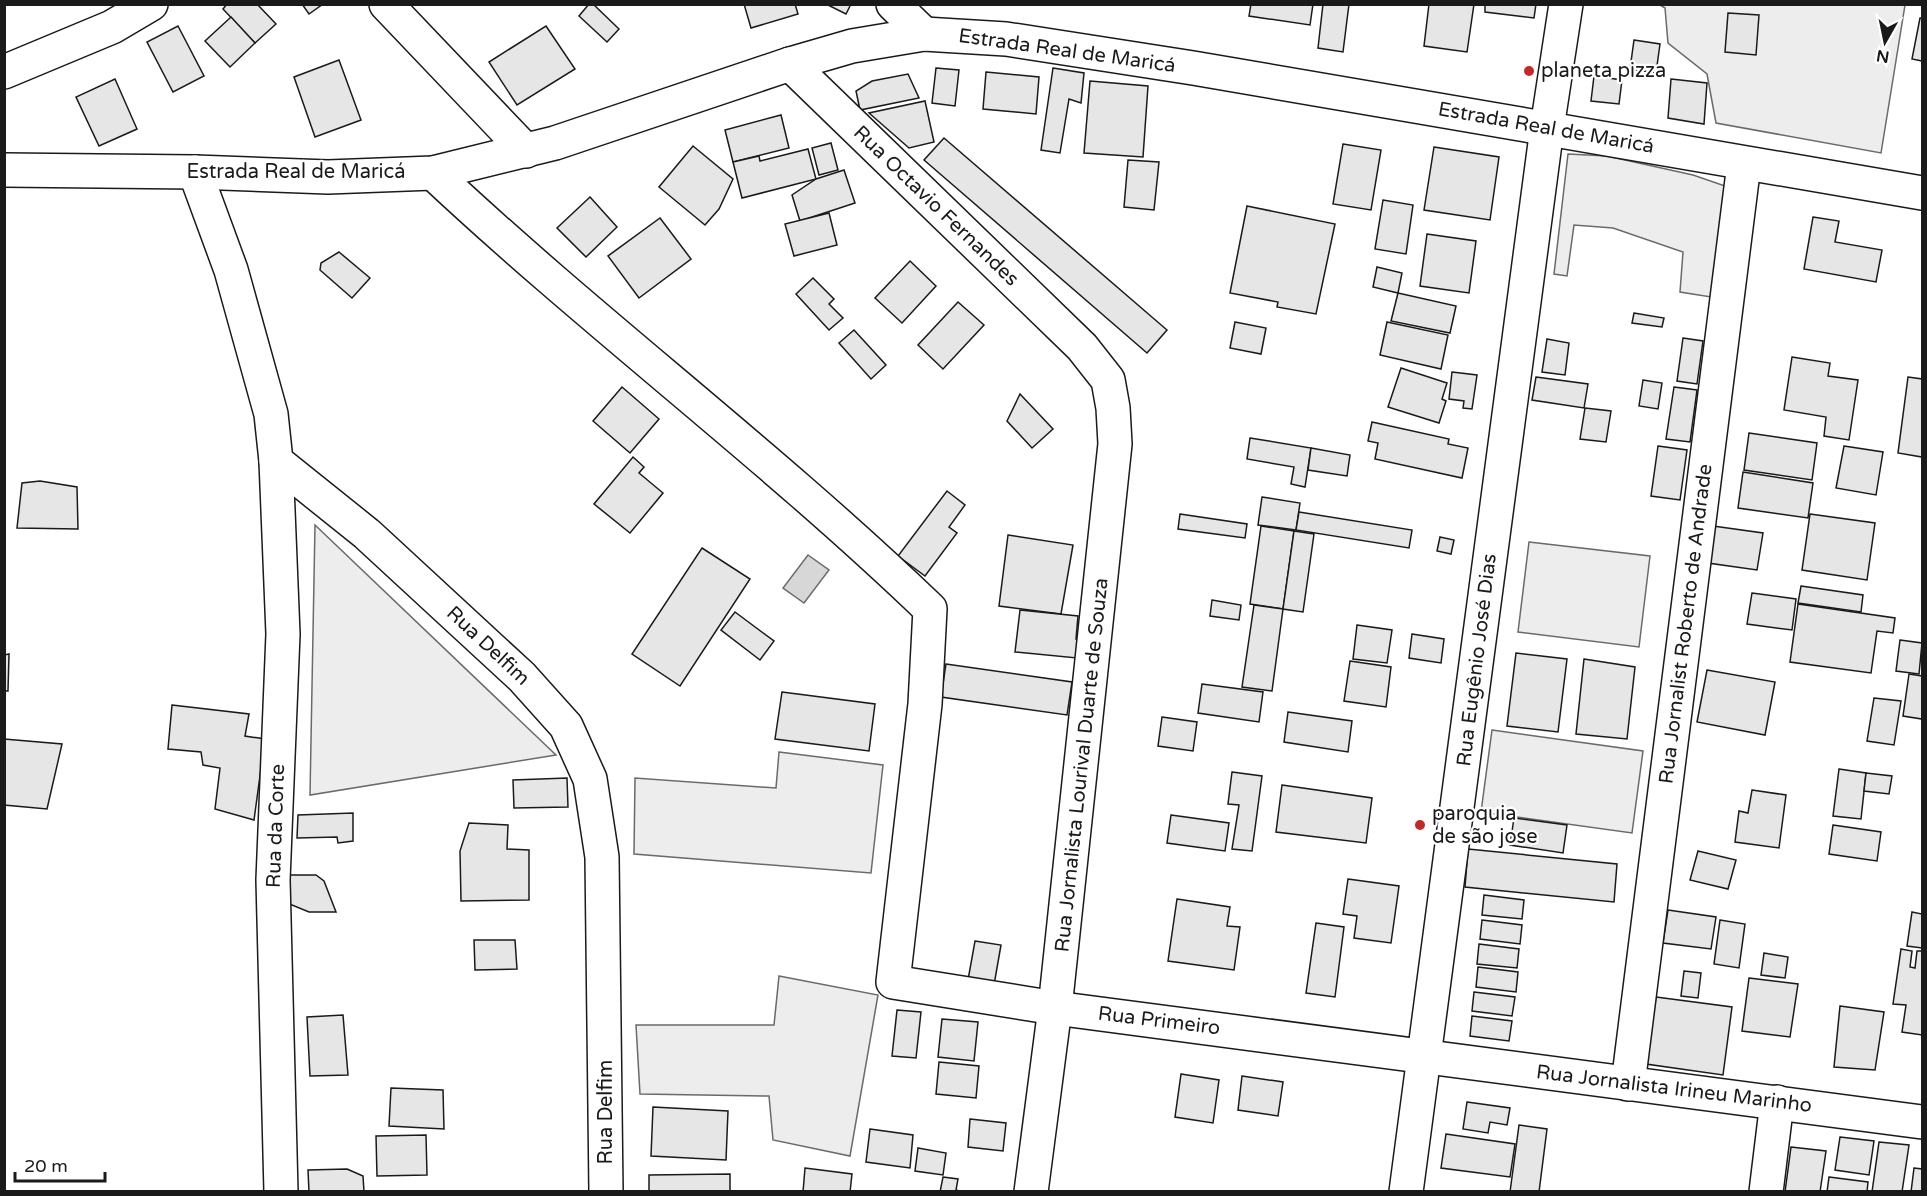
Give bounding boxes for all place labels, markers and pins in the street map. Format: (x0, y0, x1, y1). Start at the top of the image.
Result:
place label: planeta pizza (1541, 59, 1666, 83)
marker: planeta pizza (1522, 64, 1536, 78)
place label: paroquia de são jose (1432, 802, 1538, 849)
marker: paroquia de são jose (1413, 818, 1427, 832)

